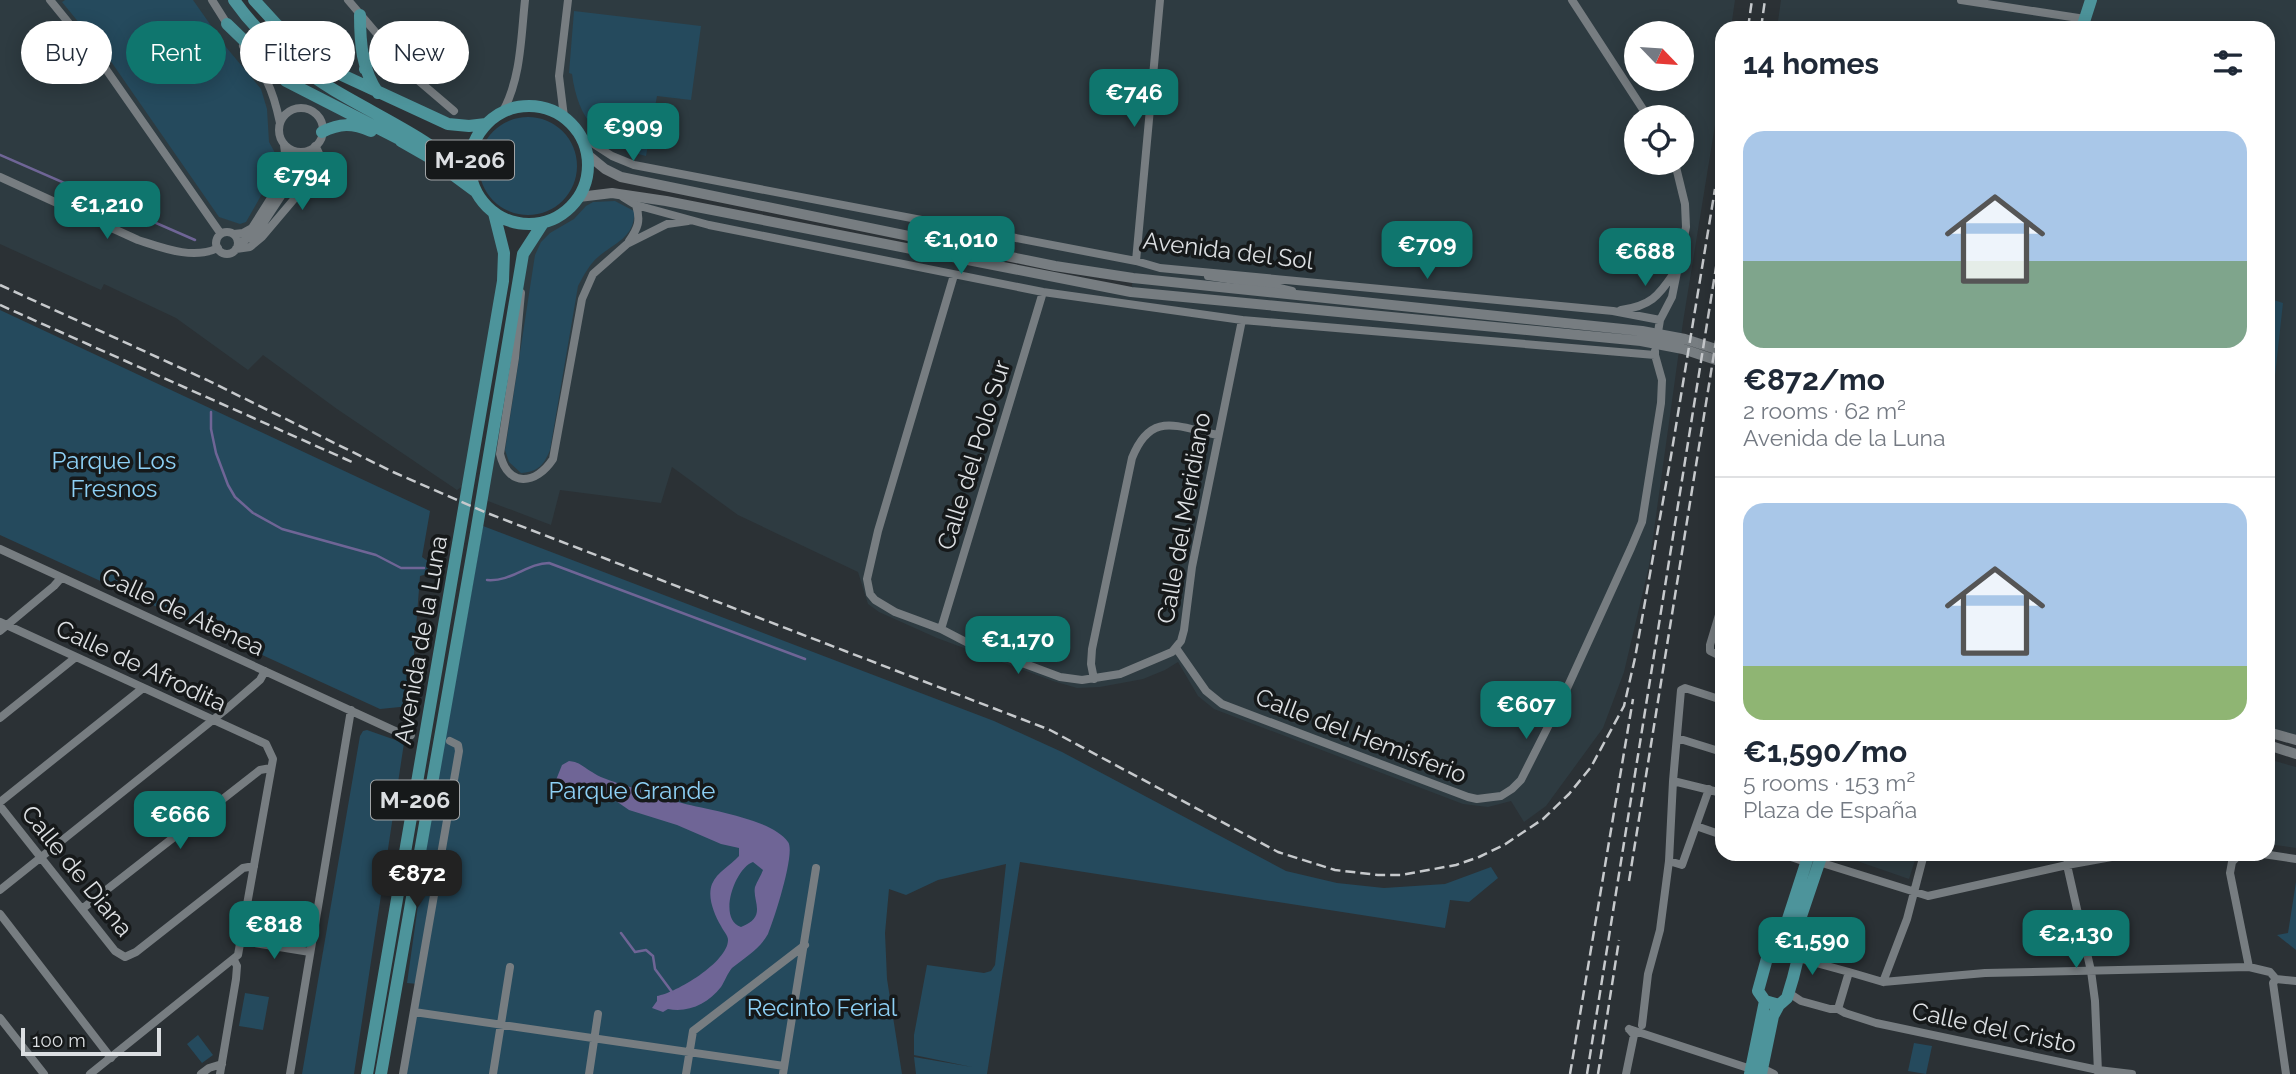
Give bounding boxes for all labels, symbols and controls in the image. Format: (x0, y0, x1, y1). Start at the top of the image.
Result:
chip: Buy (21, 21, 112, 84)
chip: Rent (126, 21, 226, 84)
chip: Filters (240, 21, 355, 84)
chip: New (369, 21, 469, 84)
north arrow (1624, 21, 1694, 91)
map controls (1624, 21, 1694, 175)
icon: filters (2209, 44, 2247, 82)
text: 14 homes (1743, 46, 1879, 81)
pin: €746 (1093, 69, 1175, 129)
text: €746 (1105, 78, 1163, 105)
pin: €909 (592, 104, 674, 163)
button: locate (1624, 105, 1694, 175)
text: €909 (603, 112, 663, 139)
road number: M-206 (426, 140, 514, 180)
pin: €794 (261, 152, 343, 212)
text: €794 (273, 161, 331, 188)
icon: home (1932, 176, 2058, 302)
pin: €1,210 (50, 182, 164, 241)
text: €1,210 (70, 190, 144, 217)
pin: €1,010 (904, 216, 1018, 276)
pin: €709 (1386, 222, 1468, 281)
text: €1,010 (924, 225, 998, 252)
street label: Avenida del Sol (1141, 226, 1315, 275)
pin: €688 (1604, 229, 1686, 288)
text: €709 (1398, 230, 1456, 257)
text: €688 (1615, 237, 1675, 264)
street label: Calle del Polo Sur (931, 356, 1016, 553)
text: €872/mo (1743, 362, 1885, 397)
text: 2 rooms · 62 m² (1743, 397, 1906, 424)
street label: Calle del Meridiano (1151, 410, 1216, 626)
text: Avenida de la Luna (1743, 424, 1946, 451)
park label: Parque Los Fresnos (52, 446, 176, 503)
street label: Avenida de la Luna (388, 533, 453, 747)
icon: home (1932, 548, 2058, 674)
street label: Calle de Atenea (97, 561, 269, 662)
street label: Calle de Afrodita (51, 613, 231, 718)
pin: €1,170 (961, 616, 1075, 676)
text: €1,170 (981, 625, 1055, 652)
street label: Calle del Hemisferio (1252, 682, 1471, 789)
pin: €607 (1485, 682, 1567, 741)
text: €607 (1496, 690, 1556, 717)
text: €1,590/mo (1743, 734, 1907, 769)
text: 5 rooms · 153 m² (1743, 769, 1915, 796)
park label: Parque Grande (549, 776, 715, 805)
road number: M-206 (371, 780, 459, 820)
pin: €666 (139, 792, 221, 851)
text: Plaza de España (1743, 796, 1917, 823)
street label: Calle de Diana (16, 799, 139, 942)
text: €666 (150, 800, 210, 827)
pin: €872 (376, 850, 458, 910)
text: €872 (388, 859, 446, 886)
pin: €818 (233, 902, 315, 961)
text: €818 (245, 910, 303, 937)
pin: €2,130 (2019, 911, 2133, 970)
pin: €1,590 (1755, 918, 1869, 977)
text: €2,130 (2039, 919, 2113, 946)
text: €1,590 (1774, 926, 1850, 953)
park label: Recinto Ferial (747, 993, 898, 1022)
street label: Calle del Cristo (1909, 996, 2079, 1059)
scale bar (21, 1025, 161, 1057)
text: 100 m (32, 1029, 86, 1051)

